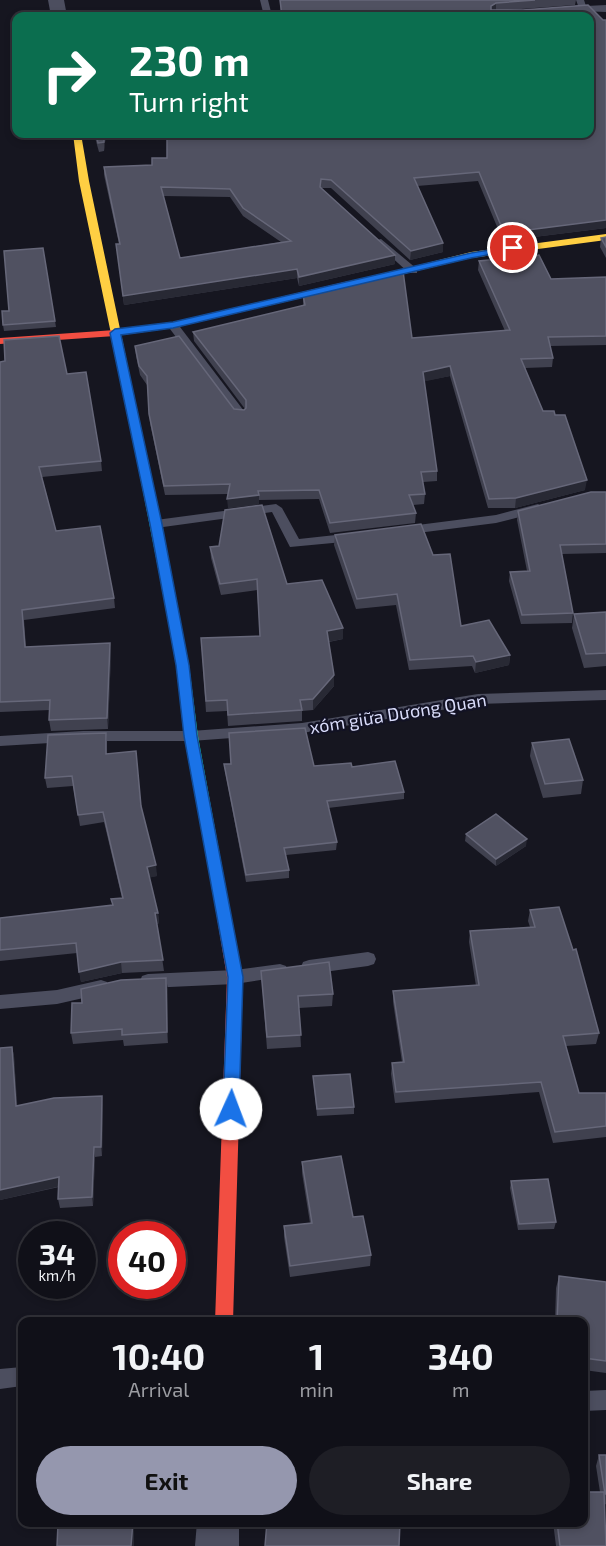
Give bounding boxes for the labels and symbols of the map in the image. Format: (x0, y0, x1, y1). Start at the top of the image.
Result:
pin (487, 222, 538, 273)
street label: xóm giữa Dương Quan (308, 688, 488, 738)
position arrow (199, 1077, 263, 1141)
speed limit sign: 40 (108, 1221, 186, 1299)

